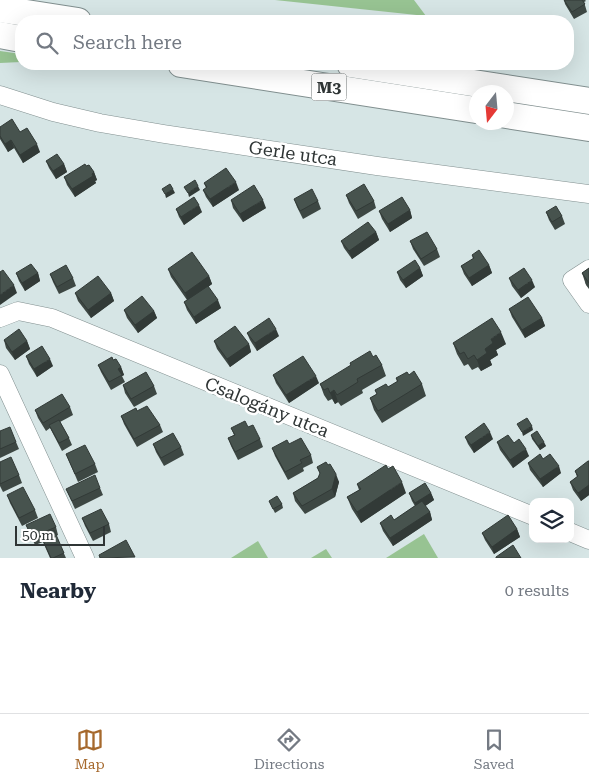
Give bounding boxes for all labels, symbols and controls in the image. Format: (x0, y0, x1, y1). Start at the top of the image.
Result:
search box (15, 15, 574, 70)
icon: search (33, 29, 61, 57)
text: Search here (73, 31, 182, 54)
road number: M3 (312, 74, 346, 100)
north arrow (469, 85, 514, 130)
street label: Gerle utca (247, 136, 339, 170)
street label: Csalogány utca (202, 373, 332, 442)
map controls (529, 498, 574, 543)
button: layers (529, 498, 574, 543)
scale bar (15, 523, 105, 546)
text: 50 m (22, 527, 54, 543)
text: Nearby (20, 579, 96, 603)
text: 0 results (505, 581, 569, 600)
tab: Map (75, 726, 105, 772)
tab: Directions (254, 726, 324, 772)
tab: Saved (474, 726, 514, 772)

